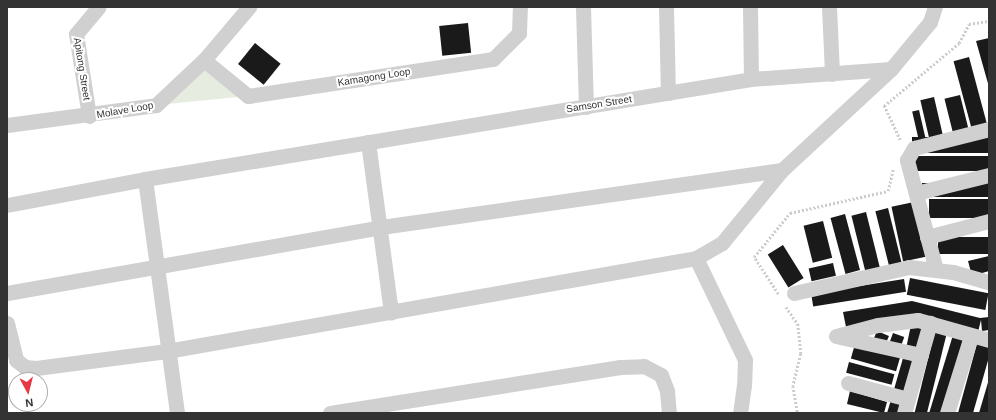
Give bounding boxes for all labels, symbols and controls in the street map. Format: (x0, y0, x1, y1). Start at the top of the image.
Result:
street label: Apitong Street (71, 37, 93, 101)
street label: Kamagong Loop (337, 65, 411, 89)
street label: Samson Street (565, 93, 633, 115)
street label: Molave Loop (96, 99, 154, 121)
north arrow (8, 372, 48, 412)
text: N (25, 396, 34, 409)

